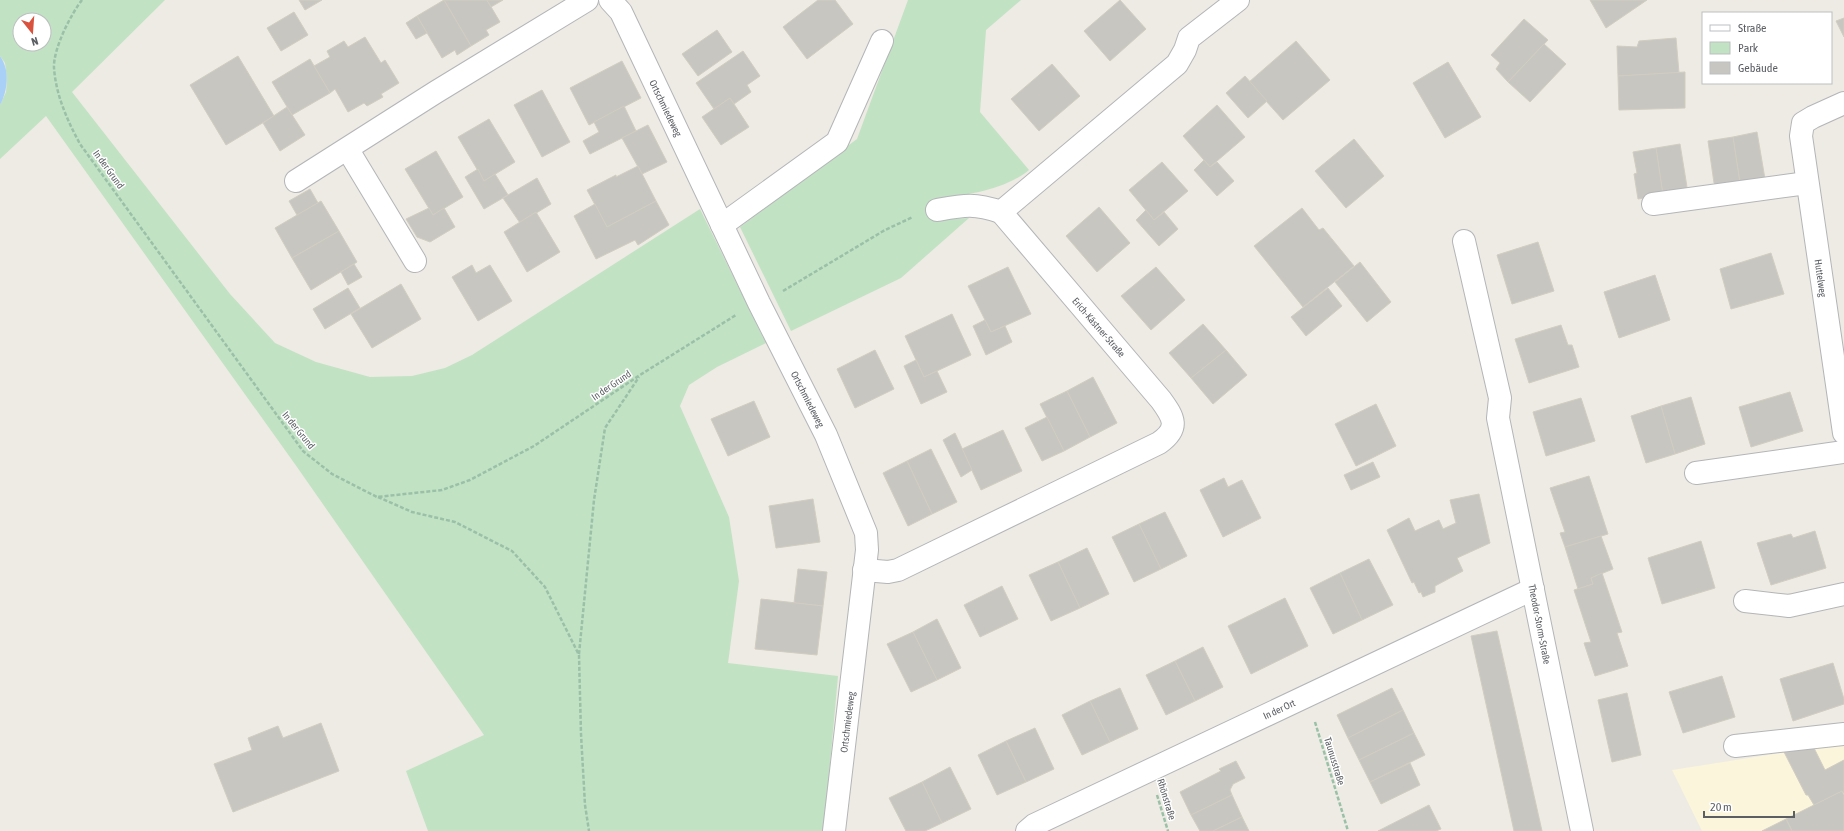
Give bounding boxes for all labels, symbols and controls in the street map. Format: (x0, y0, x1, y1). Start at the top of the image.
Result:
north arrow (12, 12, 52, 52)
legend (1702, 12, 1832, 84)
text: Straße (1738, 21, 1766, 35)
text: N (30, 35, 40, 48)
text: Park (1738, 41, 1759, 55)
text: Gebäude (1738, 61, 1778, 75)
street label: Ortschmiedeweg (647, 78, 684, 139)
street label: In der Grund (91, 148, 126, 191)
street label: Huttelweg (1812, 258, 1829, 298)
street label: Erich-Kästner-Straße (1070, 295, 1128, 360)
street label: In der Grund (590, 368, 633, 403)
street label: Ortschmiedeweg (789, 369, 827, 430)
street label: In der Grund (280, 409, 317, 451)
street label: Theodor-Storm-Straße (1526, 583, 1553, 665)
street label: Ortschmiedeweg (838, 690, 857, 753)
street label: In der Ort (1262, 697, 1297, 722)
street label: Taunusstraße (1322, 736, 1347, 787)
street label: Rhönstraße (1155, 777, 1178, 821)
scale bar (1704, 793, 1794, 819)
text: 20 m (1710, 800, 1732, 814)

